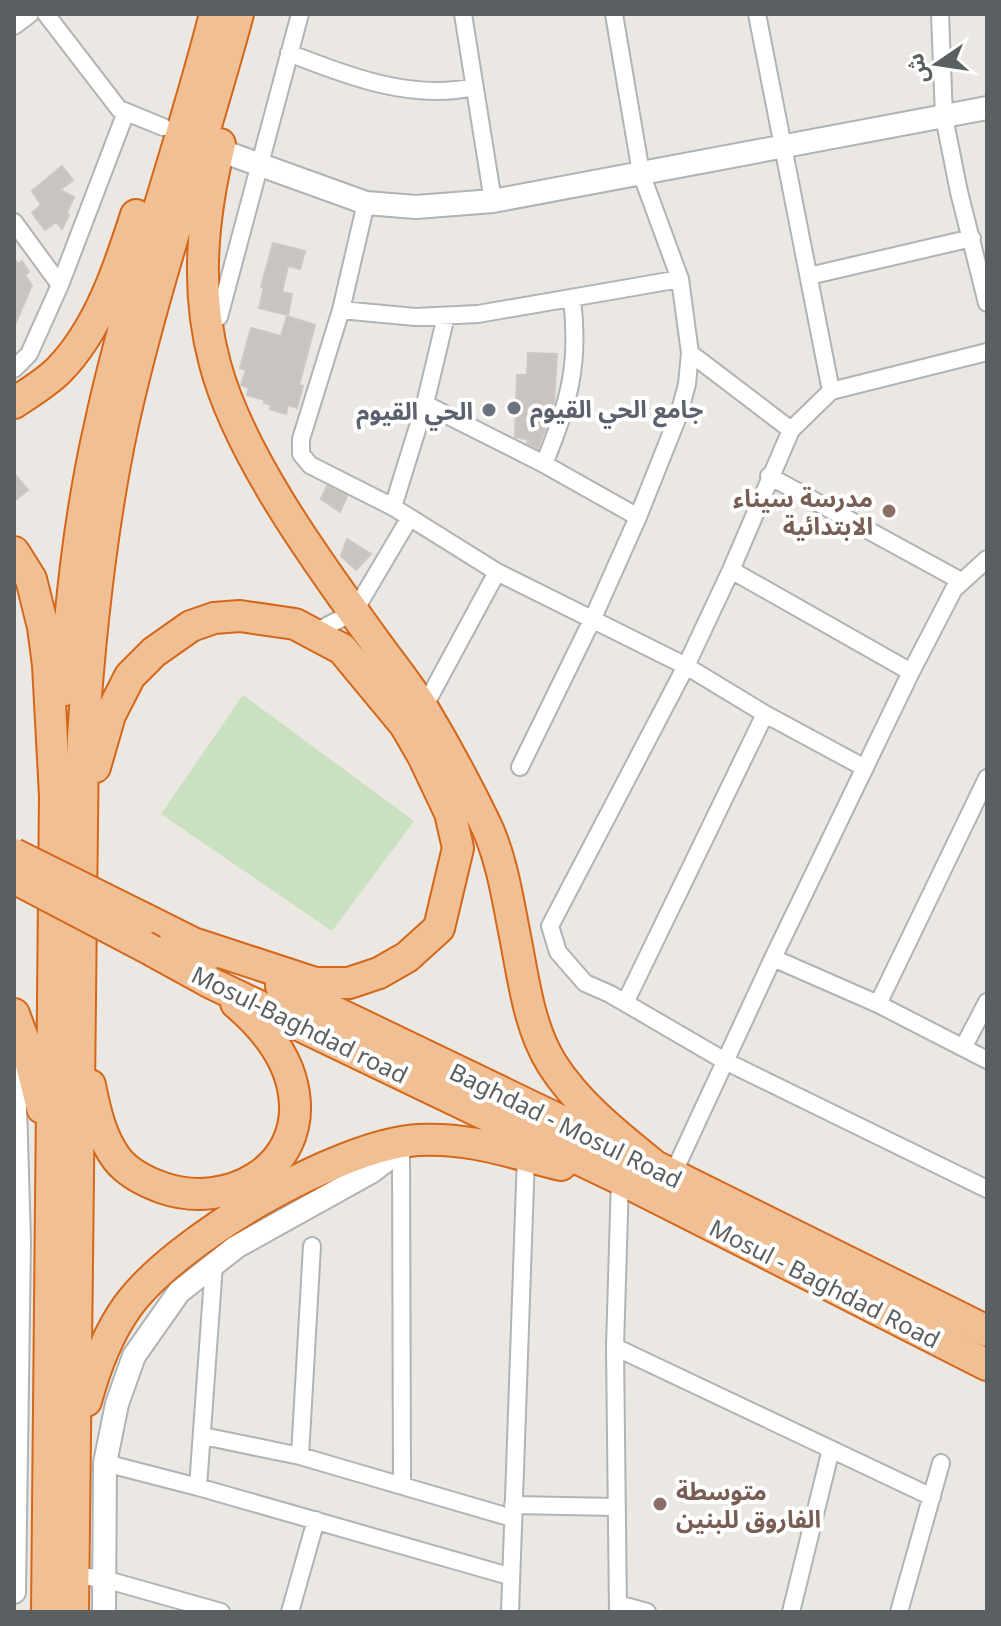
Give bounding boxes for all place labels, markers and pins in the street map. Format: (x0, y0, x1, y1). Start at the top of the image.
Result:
place label: جامع الحي القيوم (530, 392, 703, 429)
place label: الحي القيوم (356, 394, 473, 431)
marker: جامع الحي القيوم (505, 399, 523, 417)
marker: الحي القيوم (480, 401, 498, 419)
place label: مدرسة سيناء الابتدائية (733, 481, 873, 542)
marker: مدرسة سيناء الابتدائية (880, 502, 898, 520)
place label: متوسطة الفاروق للبنين (676, 1474, 821, 1535)
marker: متوسطة الفاروق للبنين (651, 1495, 669, 1513)

